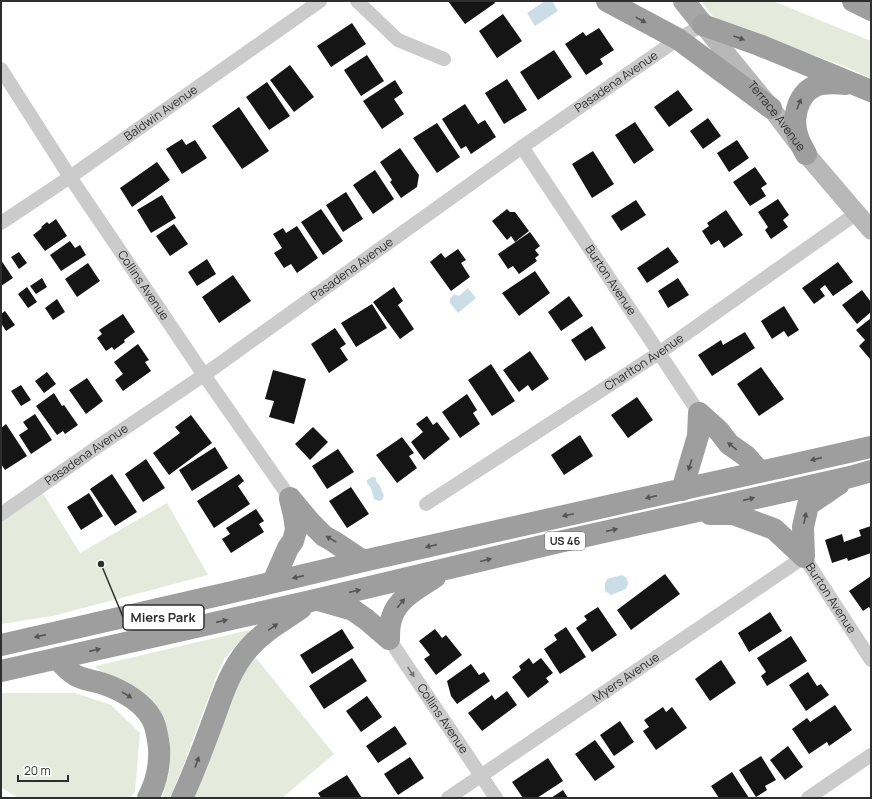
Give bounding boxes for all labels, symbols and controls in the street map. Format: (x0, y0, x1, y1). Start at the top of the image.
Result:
one-way arrow (635, 16, 647, 23)
one-way arrow (734, 35, 746, 41)
street label: Pasadena Avenue (571, 46, 661, 116)
street label: Terrace Avenue (744, 77, 810, 155)
street label: Baldwin Avenue (120, 81, 201, 145)
one-way arrow (797, 97, 803, 109)
street label: Pasadena Avenue (307, 233, 396, 304)
street label: Burton Avenue (581, 241, 641, 318)
street label: Collins Avenue (114, 247, 174, 323)
street label: Charlton Avenue (601, 329, 687, 394)
street label: Pasadena Avenue (41, 420, 131, 489)
one-way arrow (727, 441, 737, 450)
one-way arrow (809, 457, 822, 463)
one-way arrow (687, 460, 693, 472)
one-way arrow (645, 494, 657, 500)
one-way arrow (743, 496, 755, 502)
one-way arrow (802, 512, 808, 524)
one-way arrow (562, 513, 574, 519)
one-way arrow (606, 527, 618, 533)
road number: US 46 (545, 532, 585, 550)
one-way arrow (325, 536, 337, 543)
one-way arrow (424, 543, 437, 549)
one-way arrow (479, 557, 492, 563)
street label: Burton Avenue (802, 559, 860, 637)
one-way arrow (292, 574, 304, 580)
one-way arrow (349, 588, 361, 594)
one-way arrow (396, 598, 405, 609)
callout: Miers Park (123, 605, 204, 630)
text: Miers Park (131, 608, 196, 626)
one-way arrow (215, 618, 228, 624)
one-way arrow (268, 623, 278, 631)
one-way arrow (34, 633, 46, 639)
one-way arrow (89, 646, 101, 652)
street label: Myers Avenue (589, 648, 662, 706)
one-way arrow (407, 667, 415, 677)
street label: Collins Avenue (413, 680, 473, 757)
one-way arrow (122, 691, 132, 699)
one-way arrow (195, 756, 201, 768)
scale bar (18, 757, 68, 783)
text: 20 m (24, 762, 51, 779)

